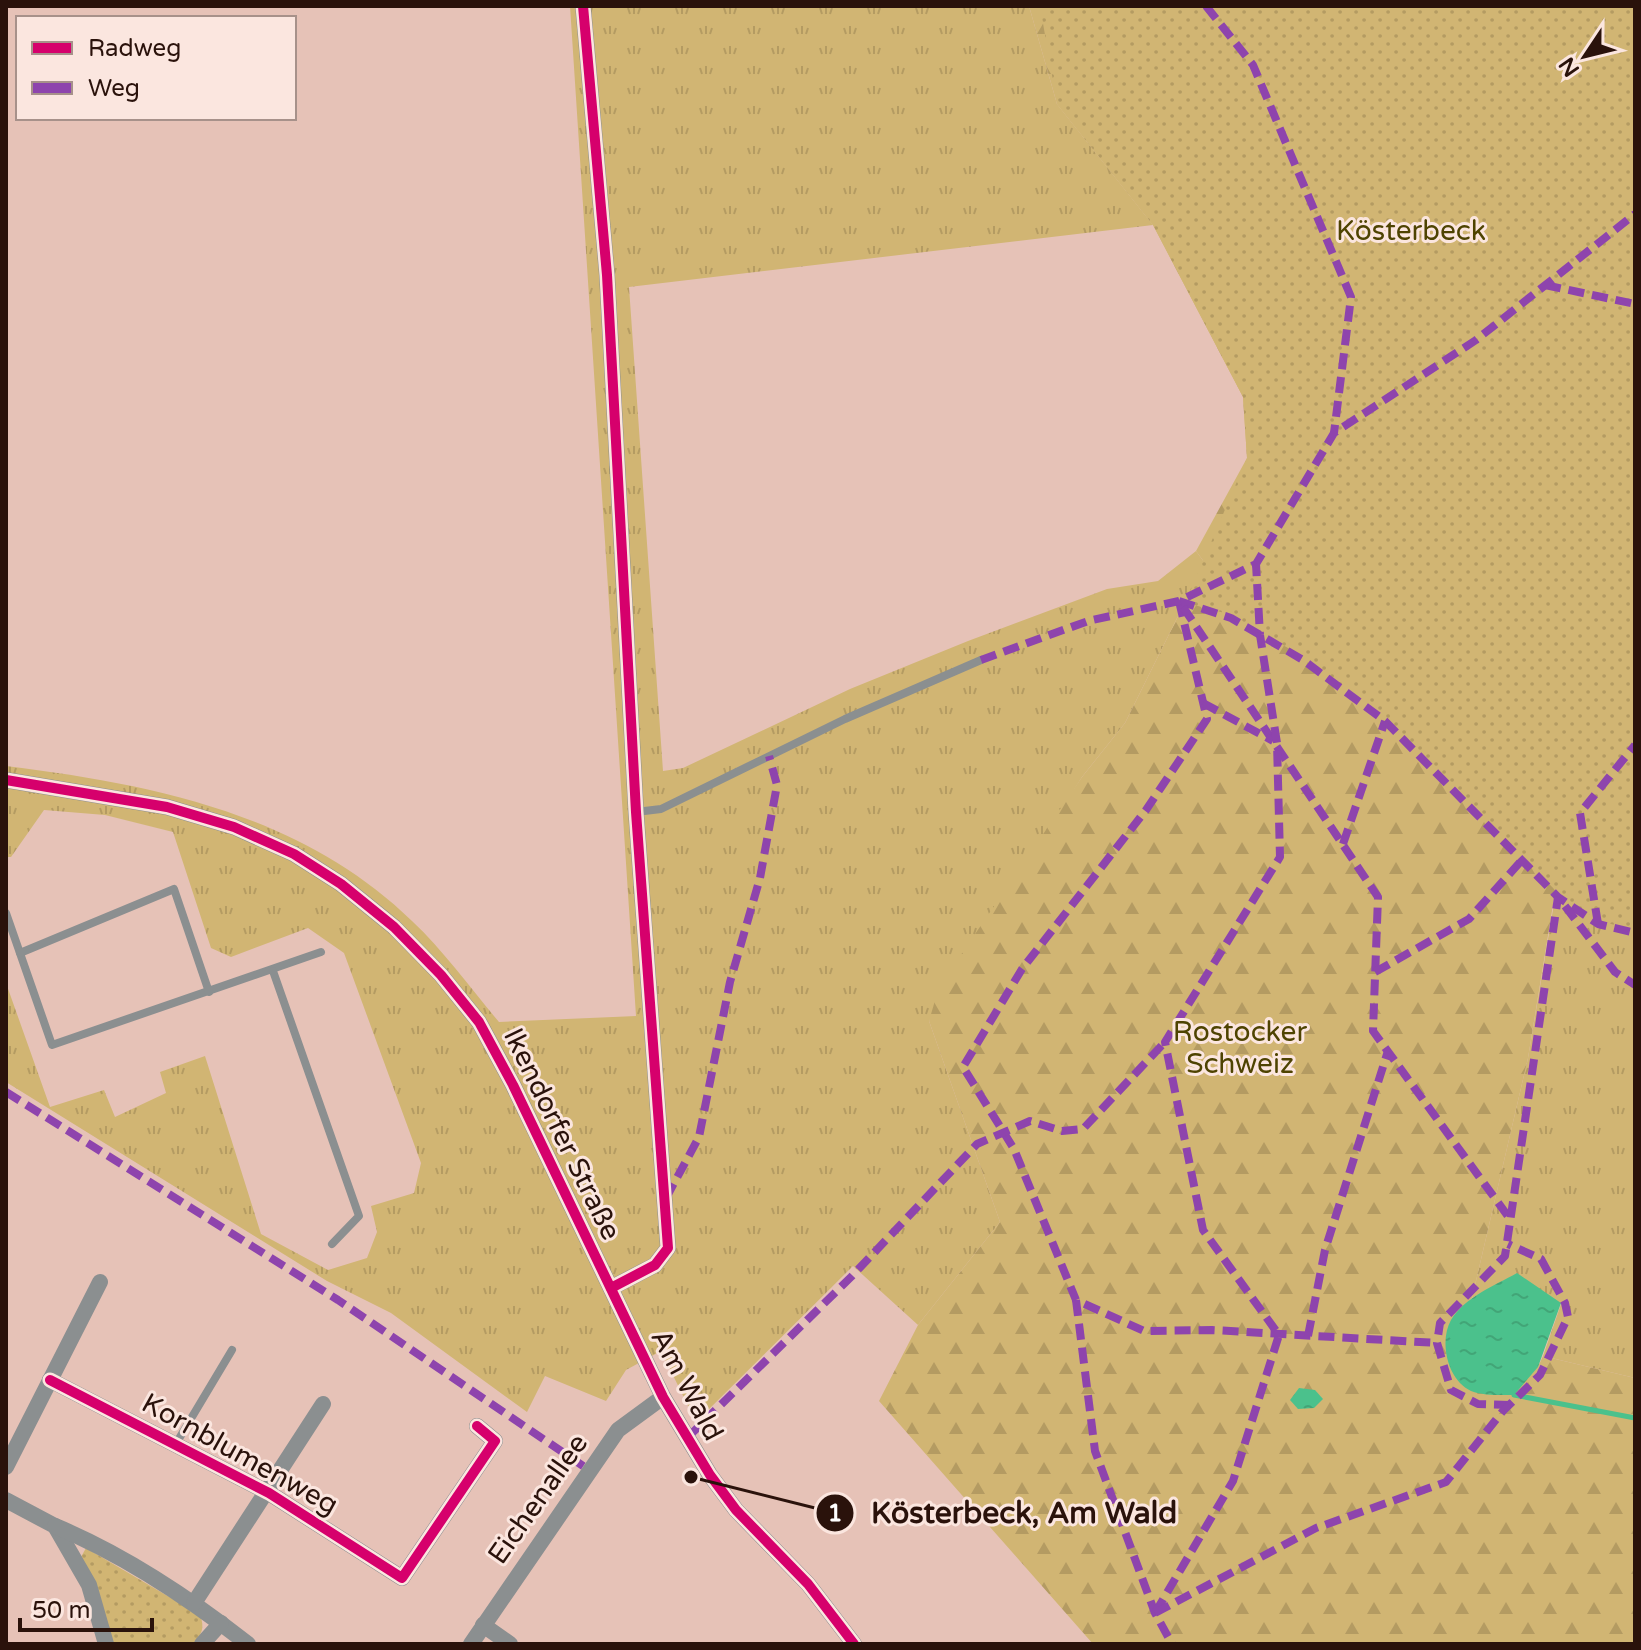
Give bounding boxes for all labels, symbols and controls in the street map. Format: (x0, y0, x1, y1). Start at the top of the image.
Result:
legend (16, 16, 296, 120)
north arrow (1545, 16, 1625, 96)
text: Radweg (88, 34, 181, 63)
text: N (1554, 52, 1585, 82)
text: Weg (88, 74, 140, 103)
park label: Kösterbeck (1336, 214, 1486, 248)
park label: Rostocker Schweiz (1173, 1015, 1307, 1081)
street label: Ikendorfer Straße (496, 1023, 628, 1245)
street label: Am Wald (644, 1323, 730, 1447)
street label: Kornblumenweg (136, 1386, 344, 1522)
street label: Eichenallee (481, 1427, 595, 1571)
callout: Kösterbeck, Am Wald (815, 1486, 1193, 1540)
text: Kösterbeck, Am Wald (871, 1495, 1177, 1532)
text: 1 (827, 1499, 843, 1528)
scale bar (20, 1582, 152, 1632)
text: 50 m (32, 1596, 90, 1625)

